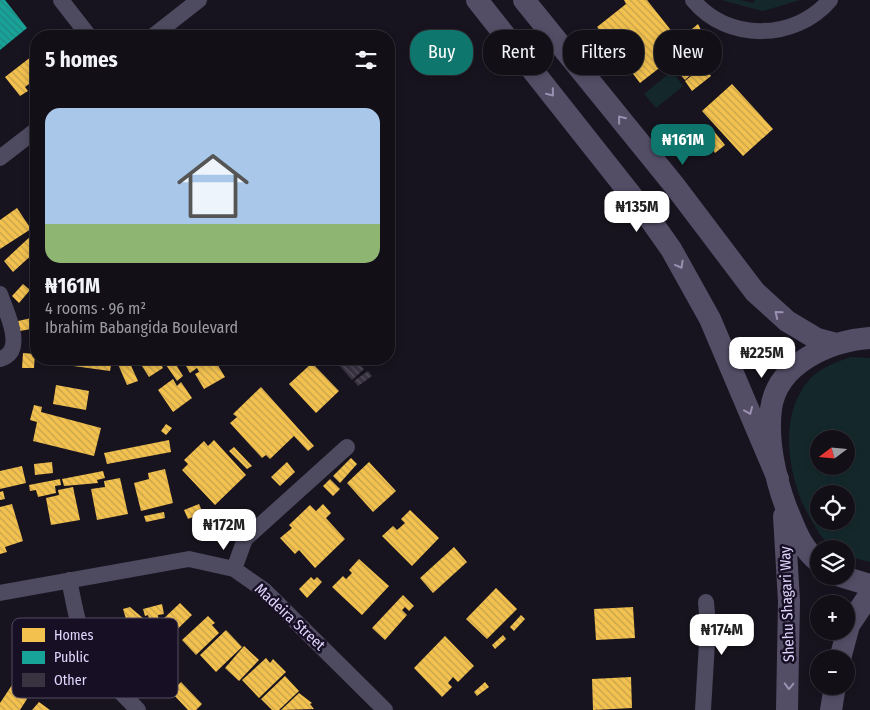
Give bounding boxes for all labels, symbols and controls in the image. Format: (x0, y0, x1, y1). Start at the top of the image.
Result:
chip: Buy (410, 30, 473, 75)
chip: Rent (483, 30, 553, 75)
chip: Filters (563, 30, 644, 75)
chip: New (654, 30, 722, 75)
icon: filters (352, 46, 380, 74)
text: 5 homes (45, 47, 118, 73)
one-way arrow (546, 87, 554, 96)
one-way arrow (619, 116, 627, 125)
pin: ₦161M (648, 124, 718, 166)
text: ₦161M (662, 130, 704, 149)
icon: home (168, 141, 258, 231)
pin: ₦135M (602, 190, 672, 233)
text: ₦135M (615, 197, 659, 216)
one-way arrow (673, 259, 683, 268)
text: ₦161M (45, 273, 100, 299)
text: 4 rooms · 96 m² (45, 299, 146, 318)
one-way arrow (774, 310, 783, 319)
text: Ibrahim Babangida Boulevard (45, 318, 238, 337)
pin: ₦225M (727, 336, 797, 379)
text: ₦225M (740, 343, 784, 362)
one-way arrow (743, 406, 754, 415)
north arrow (810, 430, 855, 475)
map controls (810, 430, 855, 695)
button: locate (810, 485, 855, 530)
pin: ₦172M (189, 508, 259, 551)
text: ₦172M (203, 515, 245, 534)
button: layers (810, 540, 855, 585)
street label: Shehu Shagari Way (776, 546, 798, 662)
street label: Madeira Street (251, 580, 329, 654)
button: + (810, 595, 855, 640)
pin: ₦174M (687, 614, 757, 656)
legend (12, 618, 178, 698)
text: ₦174M (701, 620, 743, 639)
text: Homes (54, 627, 94, 644)
text: Public (54, 649, 89, 666)
button: − (810, 650, 855, 695)
text: Other (54, 672, 87, 689)
one-way arrow (783, 682, 794, 690)

